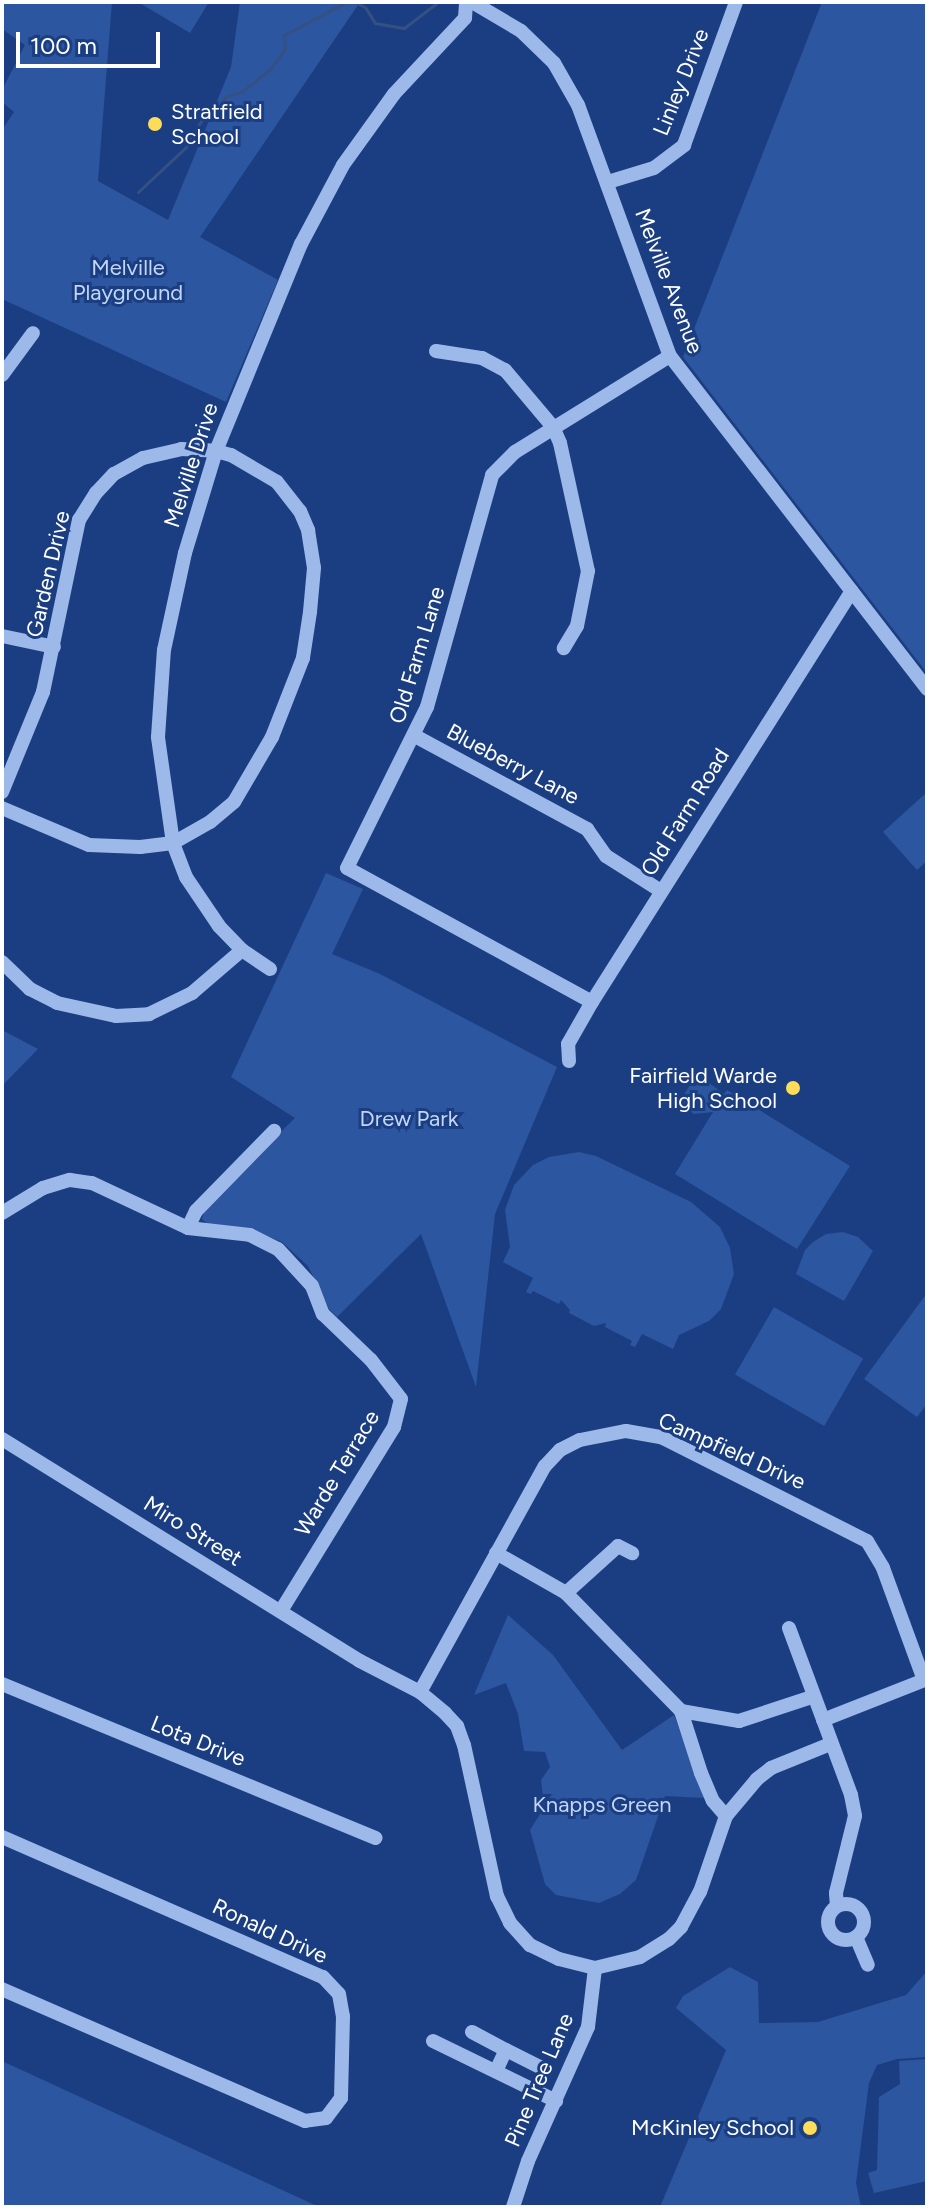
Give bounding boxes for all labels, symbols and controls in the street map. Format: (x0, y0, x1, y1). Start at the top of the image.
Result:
scale bar (20, 16, 164, 66)
street label: Linley Drive (648, 25, 714, 139)
text: 100 m (30, 31, 97, 60)
place label: Stratfield School (171, 98, 263, 150)
marker: Stratfield School (146, 115, 164, 133)
street label: Melville Avenue (629, 205, 709, 357)
park label: Melville Playground (73, 254, 183, 306)
street label: Melville Drive (158, 399, 224, 531)
street label: Garden Drive (21, 508, 75, 640)
street label: Old Farm Lane (384, 583, 450, 727)
street label: Blueberry Lane (442, 718, 584, 810)
street label: Old Farm Road (635, 743, 735, 881)
place label: Fairfield Warde High School (629, 1062, 777, 1114)
marker: Fairfield Warde High School (784, 1079, 802, 1097)
park label: Drew Park (360, 1106, 458, 1132)
street label: Warde Terrace (289, 1405, 385, 1541)
street label: Campfield Drive (654, 1407, 810, 1495)
street label: Miro Street (139, 1490, 247, 1572)
street label: Lota Drive (147, 1710, 249, 1772)
park label: Knapps Green (532, 1792, 672, 1818)
street label: Ronald Drive (208, 1893, 332, 1969)
street label: Pine Tree Lane (499, 2009, 579, 2151)
place label: McKinley School (631, 2115, 794, 2141)
marker: McKinley School (801, 2119, 819, 2137)

